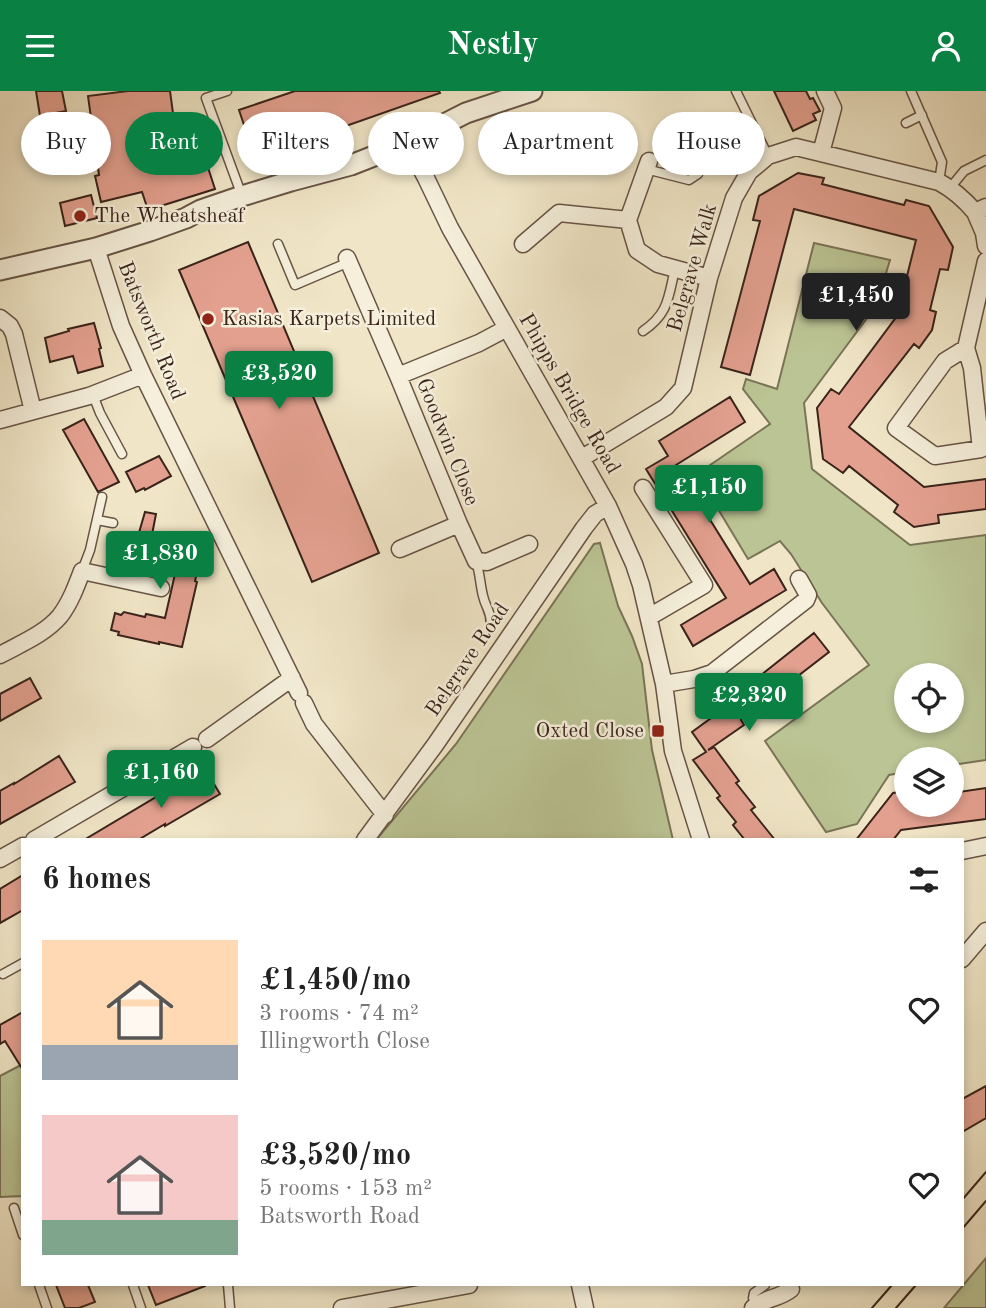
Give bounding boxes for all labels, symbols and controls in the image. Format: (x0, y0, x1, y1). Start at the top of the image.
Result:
icon: menu (21, 27, 59, 65)
icon: person (927, 27, 965, 65)
text: Nestly (447, 30, 539, 62)
chip: Buy (21, 112, 111, 175)
chip: Rent (125, 112, 223, 175)
chip: Filters (237, 112, 354, 175)
chip: New (368, 112, 464, 175)
chip: Apartment (478, 112, 638, 175)
chip: House (652, 112, 765, 175)
street label: Belgrave Walk (665, 201, 721, 335)
place label: The Wheatsheaf (94, 206, 246, 227)
marker: The Wheatsheaf (72, 208, 88, 224)
street label: Batsworth Road (114, 259, 188, 403)
pin: £1,450 (799, 273, 913, 333)
text: £1,450 (818, 284, 894, 307)
place label: Kasias Karpets Limited (222, 309, 436, 330)
street label: Phipps Bridge Road (515, 310, 623, 478)
marker: Kasias Karpets Limited (200, 311, 216, 327)
pin: £3,520 (222, 351, 336, 411)
text: £3,520 (241, 362, 317, 385)
street label: Goodwin Close (412, 375, 482, 509)
pin: £1,150 (652, 465, 766, 525)
text: £1,150 (671, 476, 747, 499)
pin: £1,830 (103, 531, 217, 591)
text: £1,830 (122, 542, 198, 565)
street label: Belgrave Road (422, 599, 514, 721)
map controls (894, 663, 964, 817)
button: locate (894, 663, 964, 733)
pin: £2,320 (692, 673, 806, 733)
text: £2,320 (711, 684, 787, 707)
place label: Oxted Close (536, 721, 644, 742)
marker: Oxted Close (650, 723, 666, 739)
button: layers (894, 747, 964, 817)
pin: £1,160 (104, 751, 218, 810)
text: £1,160 (123, 761, 199, 784)
icon: filters (905, 861, 943, 899)
text: 6 homes (42, 865, 151, 895)
text: £1,450/mo (259, 966, 411, 996)
icon: home (98, 968, 182, 1052)
icon: heart (905, 991, 943, 1029)
text: 3 rooms · 74 m² (259, 1002, 419, 1025)
text: Illingworth Close (259, 1030, 430, 1053)
text: £3,520/mo (259, 1141, 411, 1171)
icon: home (98, 1143, 182, 1227)
icon: heart (905, 1166, 943, 1204)
text: 5 rooms · 153 m² (259, 1177, 432, 1200)
text: Batsworth Road (259, 1205, 420, 1228)

